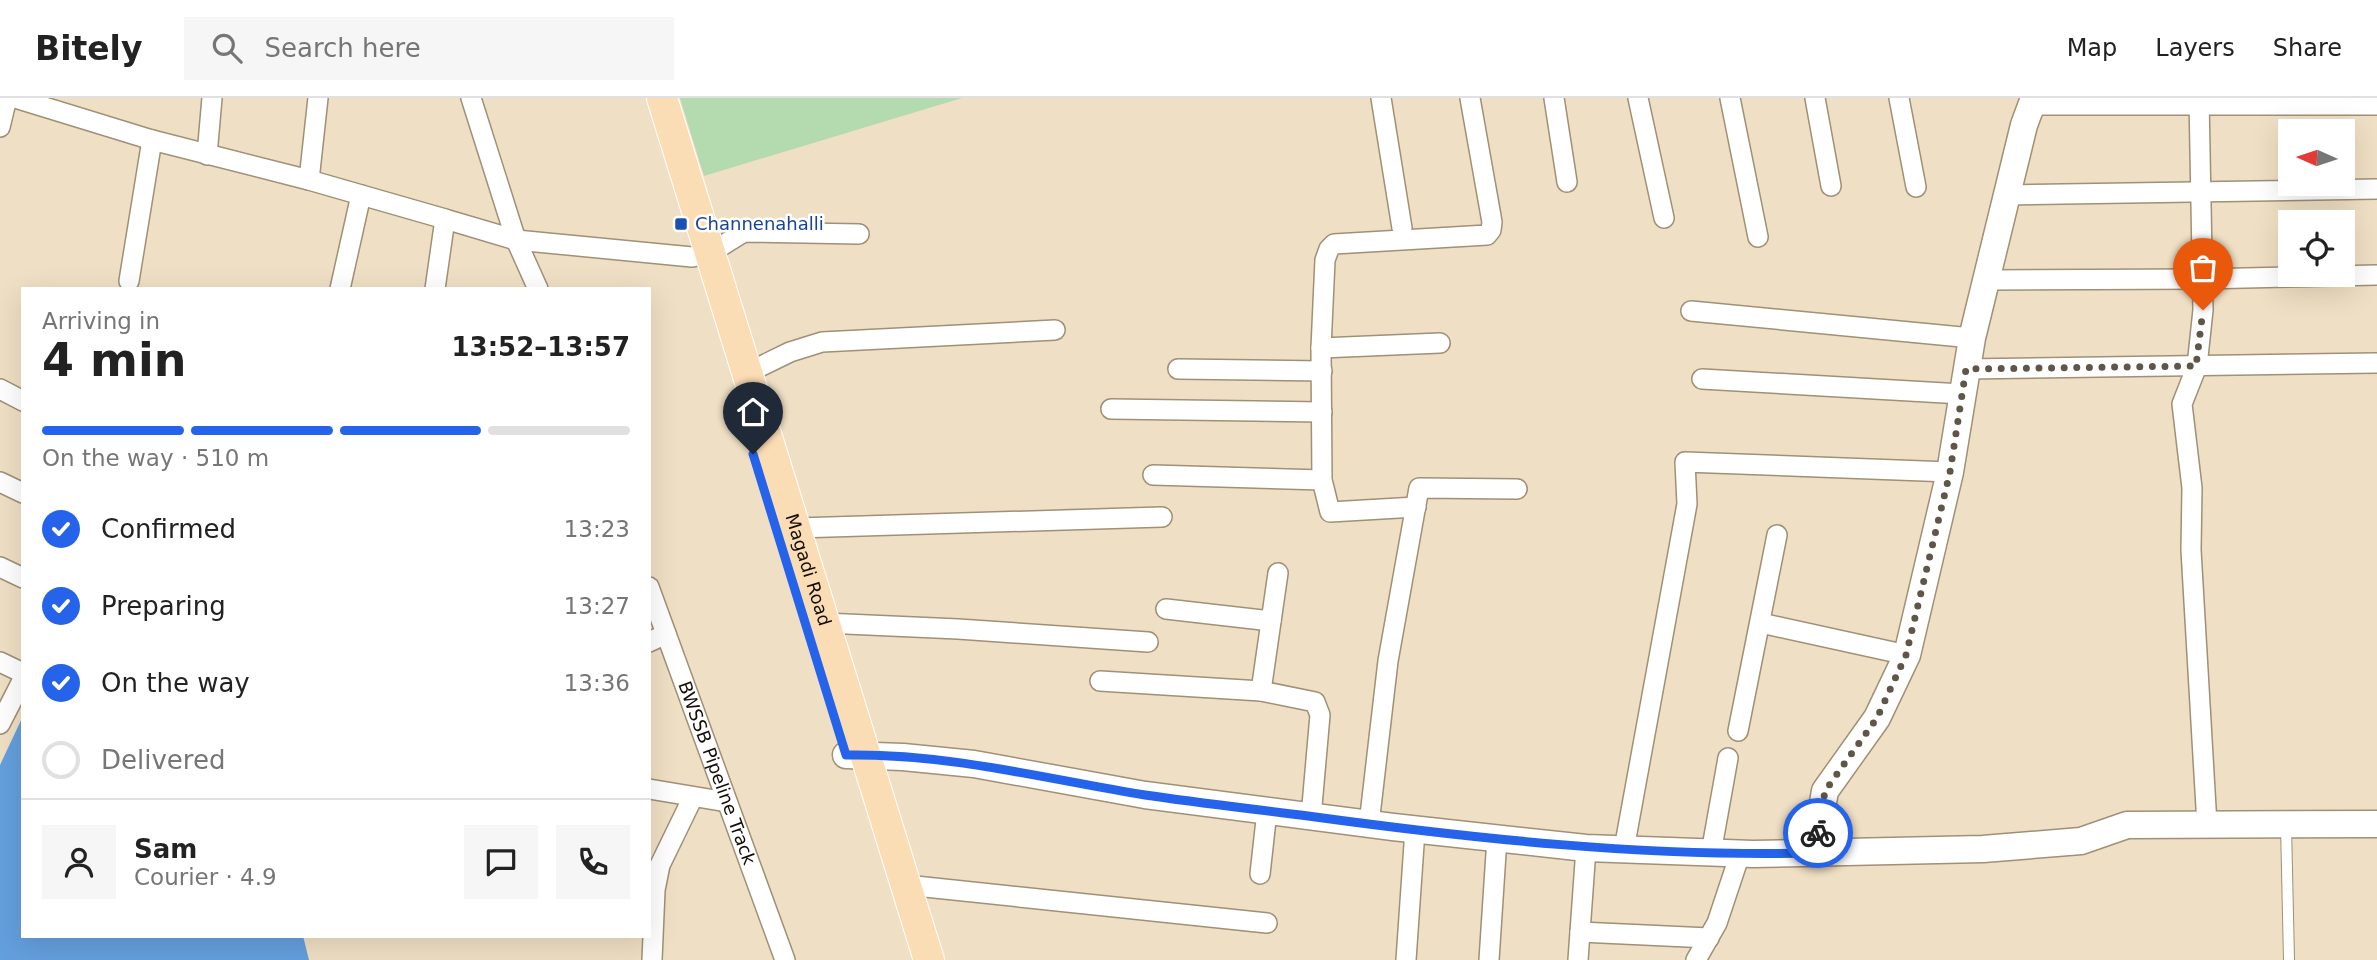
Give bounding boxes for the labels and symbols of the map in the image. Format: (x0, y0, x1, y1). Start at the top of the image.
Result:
north arrow (2278, 119, 2356, 196)
place label: Channenahalli (695, 213, 824, 234)
marker: Channenahalli (673, 216, 689, 232)
pin (2173, 238, 2233, 310)
pin (723, 382, 783, 454)
street label: Magadi Road (781, 511, 836, 628)
street label: BWSSB Pipeline Track (674, 678, 761, 868)
courier (1783, 798, 1853, 868)

